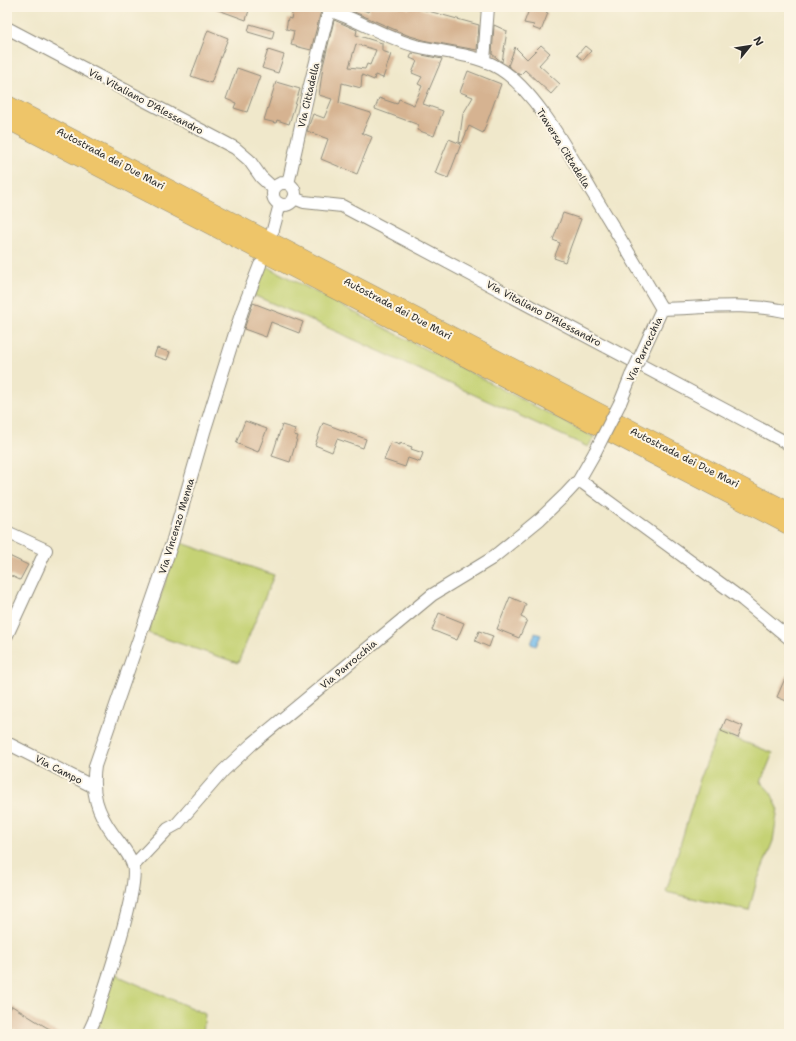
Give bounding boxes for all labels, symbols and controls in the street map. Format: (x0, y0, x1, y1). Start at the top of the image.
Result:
north arrow (730, 26, 770, 66)
text: N (750, 34, 767, 49)
street label: Via Cittadella (295, 61, 322, 129)
street label: Via Vitaliano D'Alessandro (86, 66, 206, 137)
street label: Traversa Cittadella (534, 106, 594, 191)
street label: Autostrada dei Due Mari (55, 124, 167, 193)
street label: Autostrada dei Due Mari (342, 274, 454, 343)
street label: Via Vitaliano D'Alessandro (484, 278, 604, 349)
street label: Via Parrocchia (624, 314, 665, 384)
street label: Autostrada dei Due Mari (628, 424, 741, 491)
street label: Via Vincenzo Menna (156, 476, 197, 576)
street label: Via Parrocchia (317, 636, 380, 692)
street label: Via Campo (33, 752, 85, 787)

